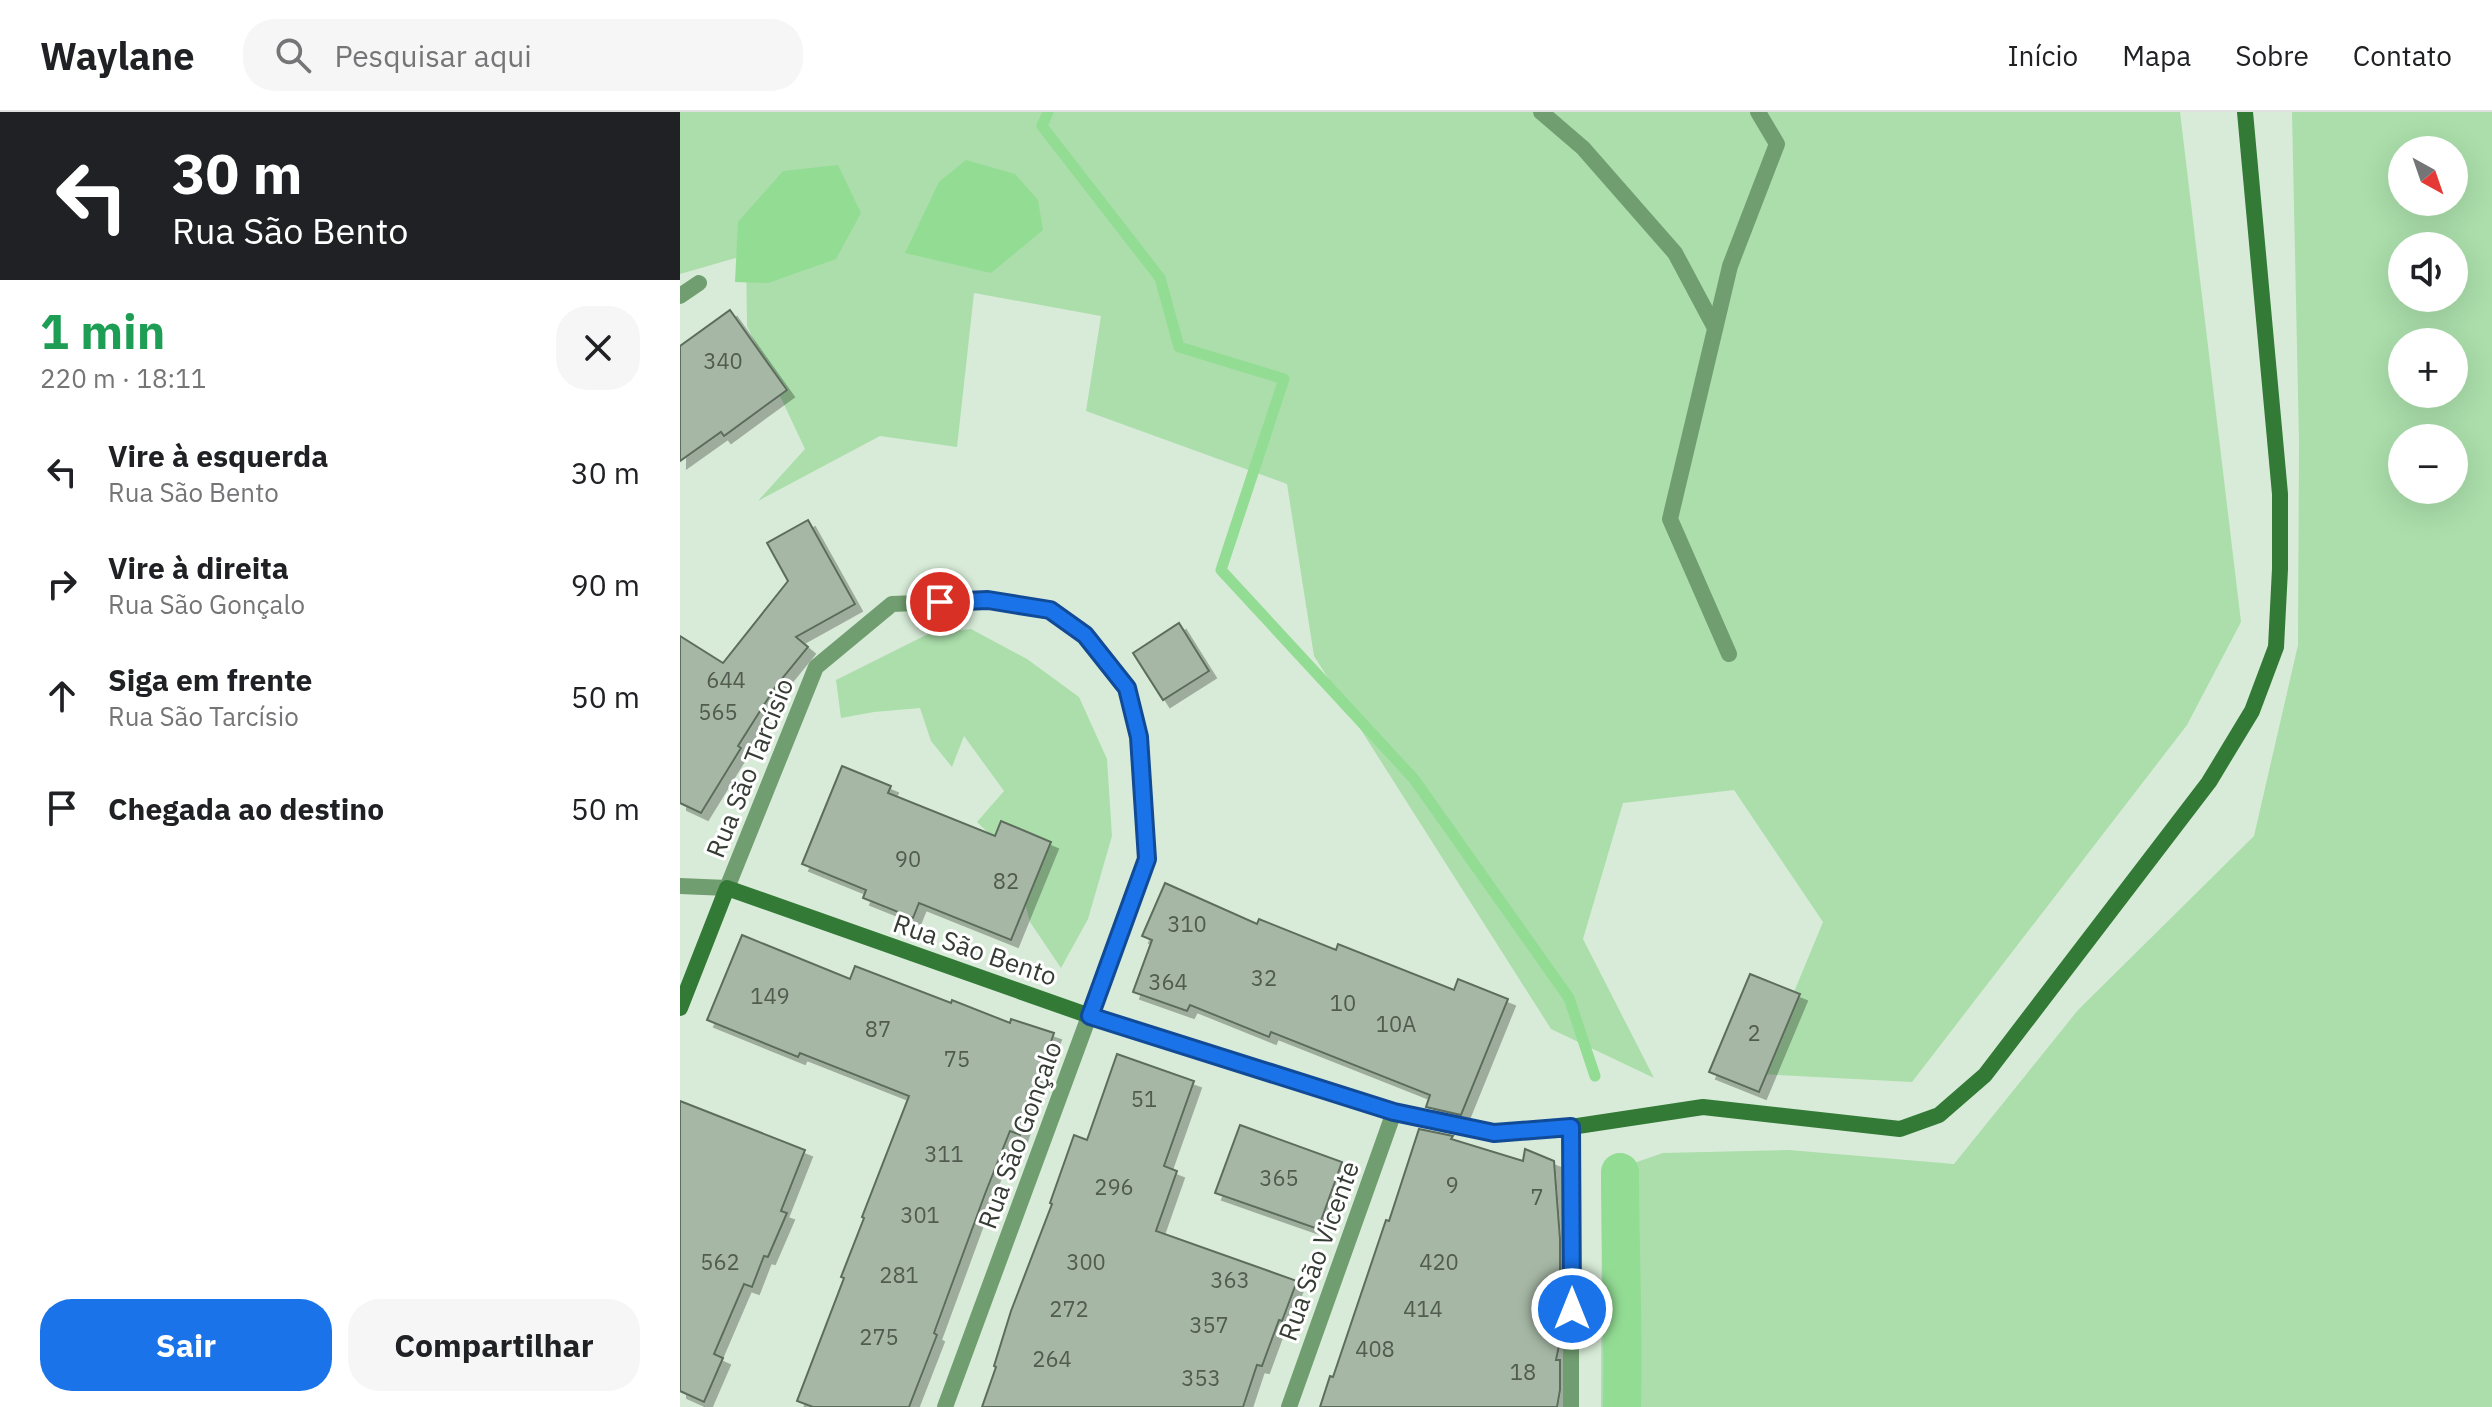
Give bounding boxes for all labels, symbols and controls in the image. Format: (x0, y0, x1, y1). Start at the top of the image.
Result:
search box (243, 19, 803, 91)
text: Waylane (40, 31, 195, 80)
icon: search (271, 33, 315, 77)
text: Pesquisar aqui (335, 36, 532, 75)
text: Início (2007, 37, 2078, 74)
text: Mapa (2122, 37, 2191, 74)
text: Sobre (2235, 37, 2309, 74)
text: Contato (2353, 37, 2452, 74)
north arrow (2388, 136, 2468, 216)
map controls (2388, 136, 2468, 504)
text: 30 m (172, 137, 302, 209)
icon: left (40, 144, 144, 248)
text: Rua São Bento (172, 207, 408, 254)
button: sound (2388, 232, 2468, 312)
text: 1 min (40, 300, 165, 362)
button: close (556, 306, 640, 390)
button: + (2388, 328, 2468, 408)
house number: 340 (703, 346, 743, 375)
text: 220 m · 18:11 (40, 361, 206, 395)
button: − (2388, 424, 2468, 504)
text: Vire à esquerda (108, 436, 328, 475)
icon: left (40, 450, 84, 494)
text: 30 m (571, 453, 640, 492)
text: Rua São Bento (108, 475, 279, 509)
text: Vire à direita (108, 548, 289, 587)
icon: right (40, 562, 84, 606)
text: 90 m (571, 565, 640, 604)
pin (906, 568, 974, 636)
icon: arrive (918, 580, 962, 624)
text: Rua São Gonçalo (108, 587, 305, 621)
text: Siga em frente (108, 660, 312, 699)
house number: 644 (706, 665, 746, 694)
street label: Rua São Tarcísio (698, 673, 801, 862)
icon: ahead (40, 674, 84, 718)
text: 50 m (571, 677, 640, 716)
house number: 565 (698, 697, 738, 726)
text: Rua São Tarcísio (108, 699, 299, 733)
icon: arrive (40, 786, 84, 830)
text: Chegada ao destino (108, 789, 384, 828)
text: 50 m (571, 789, 640, 828)
house number: 90 (895, 844, 921, 873)
house number: 82 (993, 866, 1019, 895)
street label: Rua São Bento (889, 905, 1062, 993)
house number: 310 (1167, 909, 1207, 938)
house number: 32 (1251, 963, 1277, 992)
house number: 364 (1148, 967, 1188, 996)
house number: 149 (750, 981, 790, 1010)
house number: 10 (1330, 988, 1356, 1017)
house number: 10A (1376, 1009, 1416, 1038)
house number: 87 (865, 1014, 891, 1043)
house number: 2 (1747, 1018, 1761, 1047)
street label: Rua São Gonçalo (969, 1036, 1069, 1233)
house number: 75 (944, 1044, 970, 1073)
house number: 51 (1131, 1084, 1157, 1113)
house number: 311 (924, 1139, 964, 1168)
street label: Rua São Vicente (1270, 1156, 1366, 1345)
house number: 365 (1259, 1163, 1299, 1192)
house number: 9 (1445, 1170, 1459, 1199)
house number: 296 (1094, 1172, 1134, 1201)
house number: 7 (1530, 1182, 1544, 1211)
house number: 301 (900, 1200, 940, 1229)
house number: 562 (700, 1247, 740, 1276)
house number: 300 (1066, 1247, 1106, 1276)
house number: 420 (1419, 1247, 1459, 1276)
house number: 281 (879, 1260, 919, 1289)
house number: 363 (1210, 1265, 1250, 1294)
position arrow (1530, 1267, 1614, 1351)
house number: 272 (1049, 1294, 1089, 1323)
house number: 414 (1403, 1294, 1443, 1323)
button: Sair (40, 1299, 332, 1391)
button: Compartilhar (348, 1299, 640, 1391)
house number: 357 (1189, 1310, 1229, 1339)
house number: 275 (859, 1322, 899, 1351)
house number: 408 (1355, 1334, 1395, 1363)
house number: 264 (1032, 1344, 1072, 1373)
house number: 18 (1510, 1357, 1536, 1386)
house number: 353 (1181, 1363, 1221, 1392)

